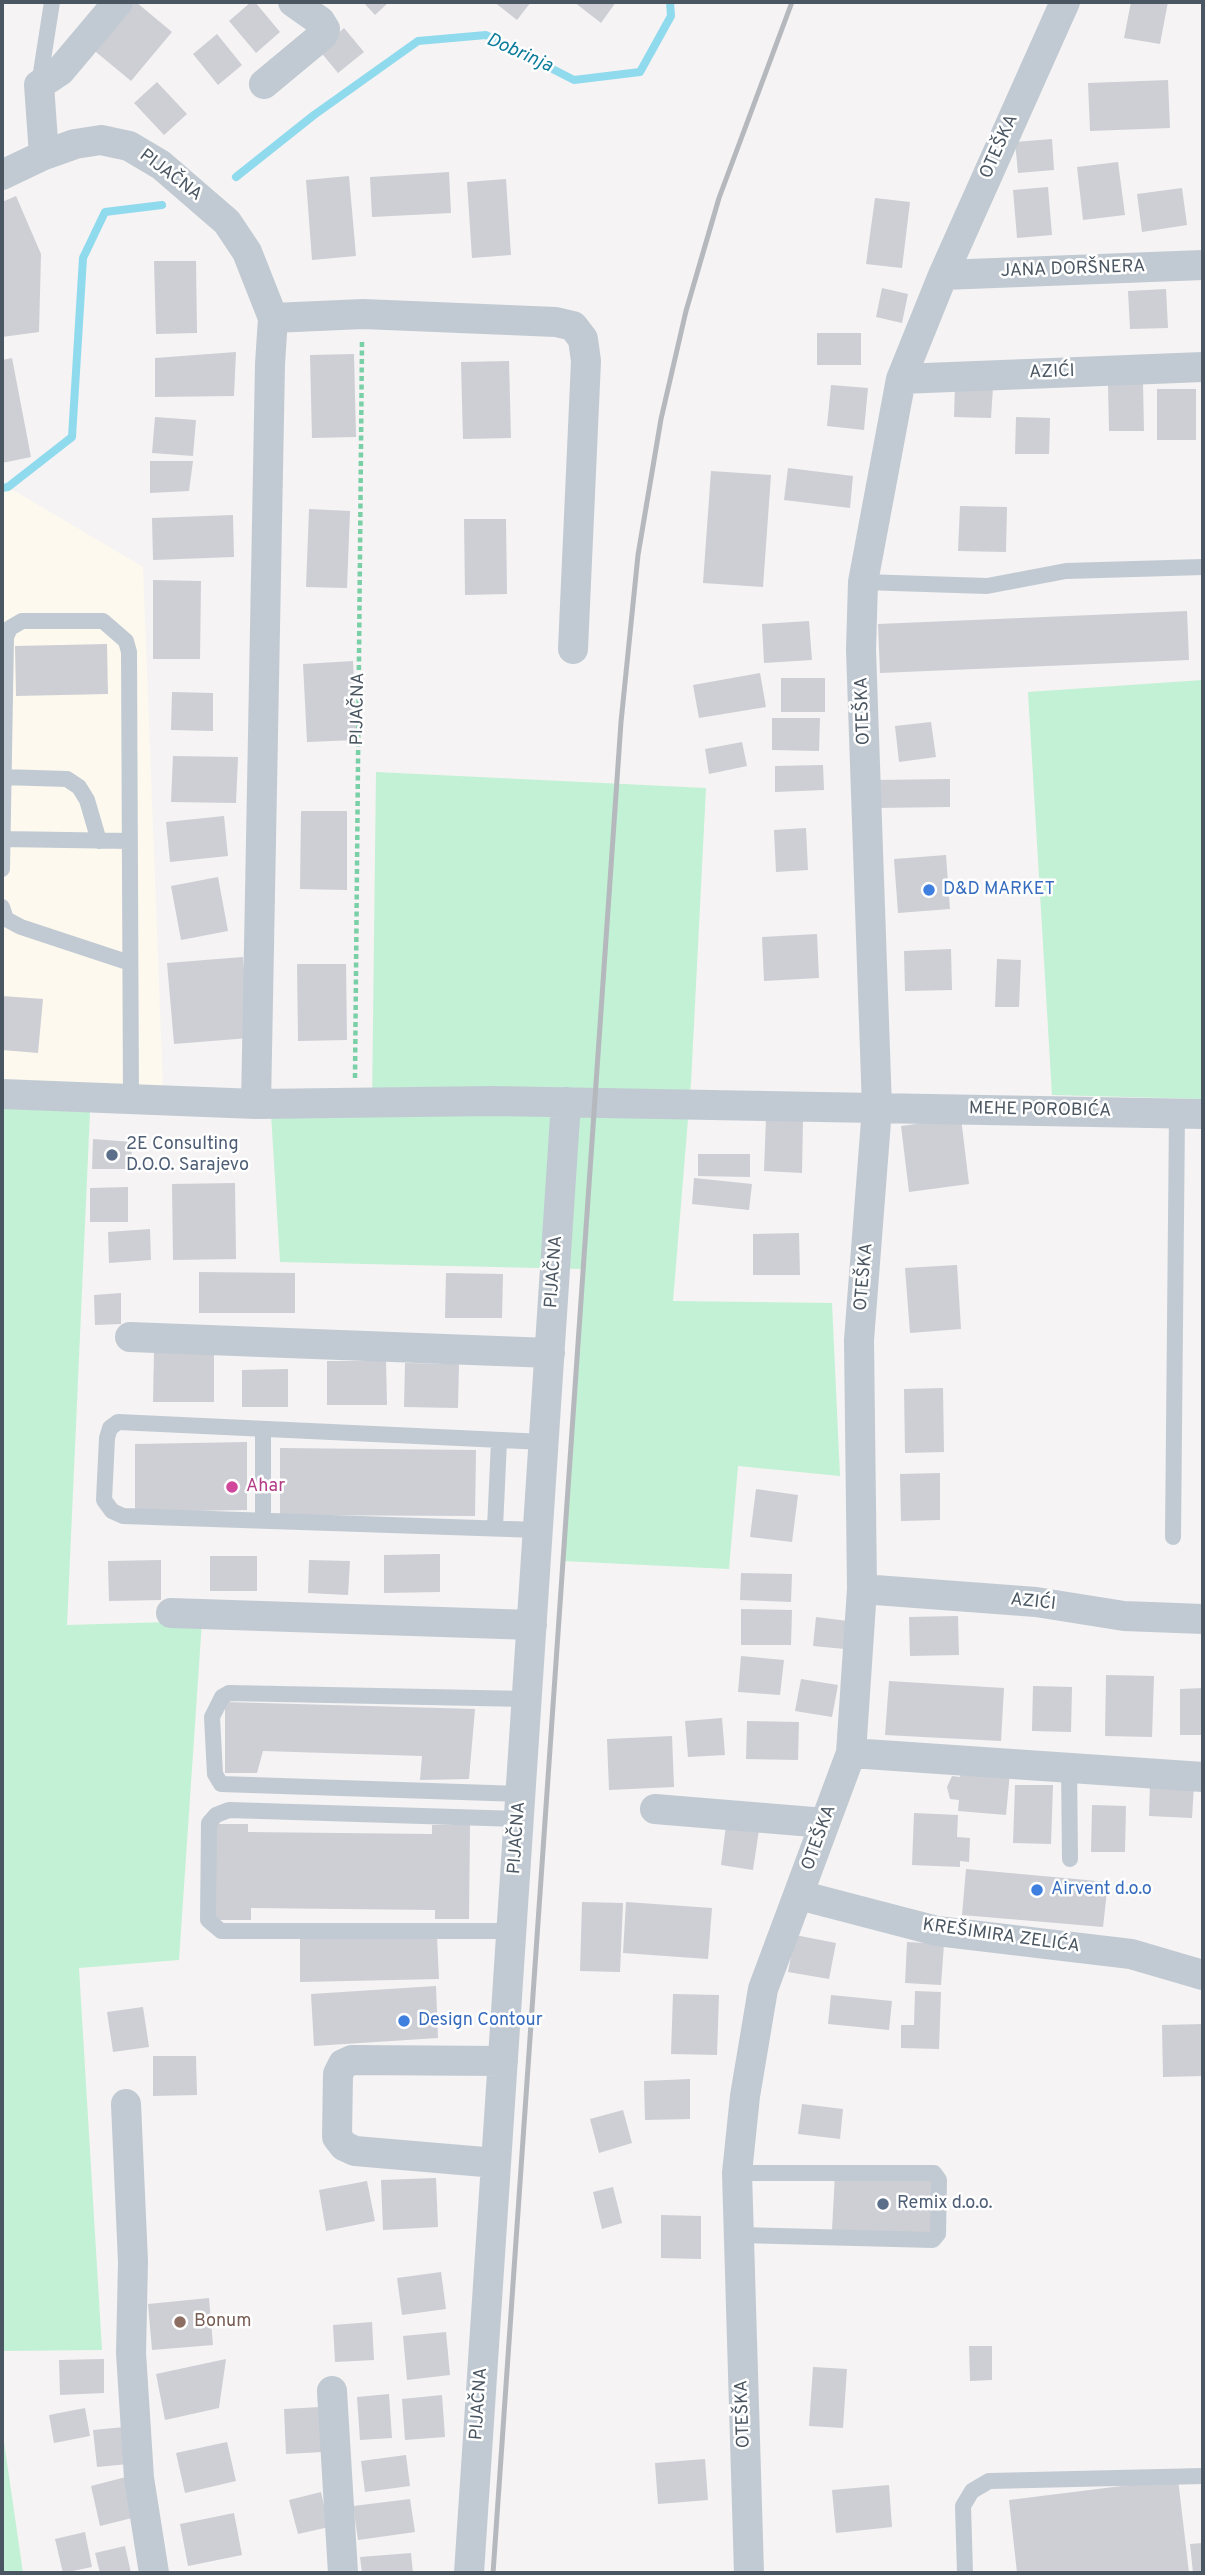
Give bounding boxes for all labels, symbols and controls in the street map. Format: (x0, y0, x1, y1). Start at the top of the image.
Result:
water label: Dobrinja (482, 29, 556, 79)
street label: OTEŠKA (976, 111, 1024, 183)
street label: PIJAČNA (134, 145, 206, 207)
street label: JANA DORŠNERA (1000, 257, 1146, 283)
street label: AZIĆI (1029, 361, 1075, 385)
street label: PIJAČNA (348, 672, 370, 746)
street label: OTEŠKA (852, 677, 876, 745)
place label: D&D MARKET (943, 879, 1055, 901)
marker: D&D MARKET (921, 882, 937, 898)
street label: MEHE POROBIĆA (969, 1099, 1111, 1123)
place label: 2E Consulting D.O.O. Sarajevo (126, 1134, 249, 1176)
marker: 2E Consulting D.O.O. Sarajevo (104, 1147, 120, 1163)
street label: PIJAČNA (542, 1235, 568, 1309)
street label: OTEŠKA (851, 1242, 879, 1312)
place label: Ahar (246, 1476, 285, 1498)
marker: Ahar (224, 1479, 240, 1495)
street label: AZIĆI (1009, 1590, 1057, 1616)
street label: PIJAČNA (505, 1801, 531, 1875)
street label: OTEŠKA (798, 1802, 842, 1874)
place label: Airvent d.o.o (1051, 1879, 1152, 1901)
marker: Airvent d.o.o (1029, 1882, 1045, 1898)
street label: KREŠIMIRA ZELIĆA (921, 1915, 1081, 1959)
place label: Design Contour (418, 2010, 543, 2032)
marker: Design Contour (396, 2013, 412, 2029)
place label: Remix d.o.o. (897, 2193, 993, 2215)
marker: Remix d.o.o. (875, 2196, 891, 2212)
place label: Bonum (194, 2311, 252, 2333)
marker: Bonum (172, 2314, 188, 2330)
street label: PIJAČNA (467, 2367, 493, 2441)
street label: OTEŠKA (732, 2380, 756, 2448)

